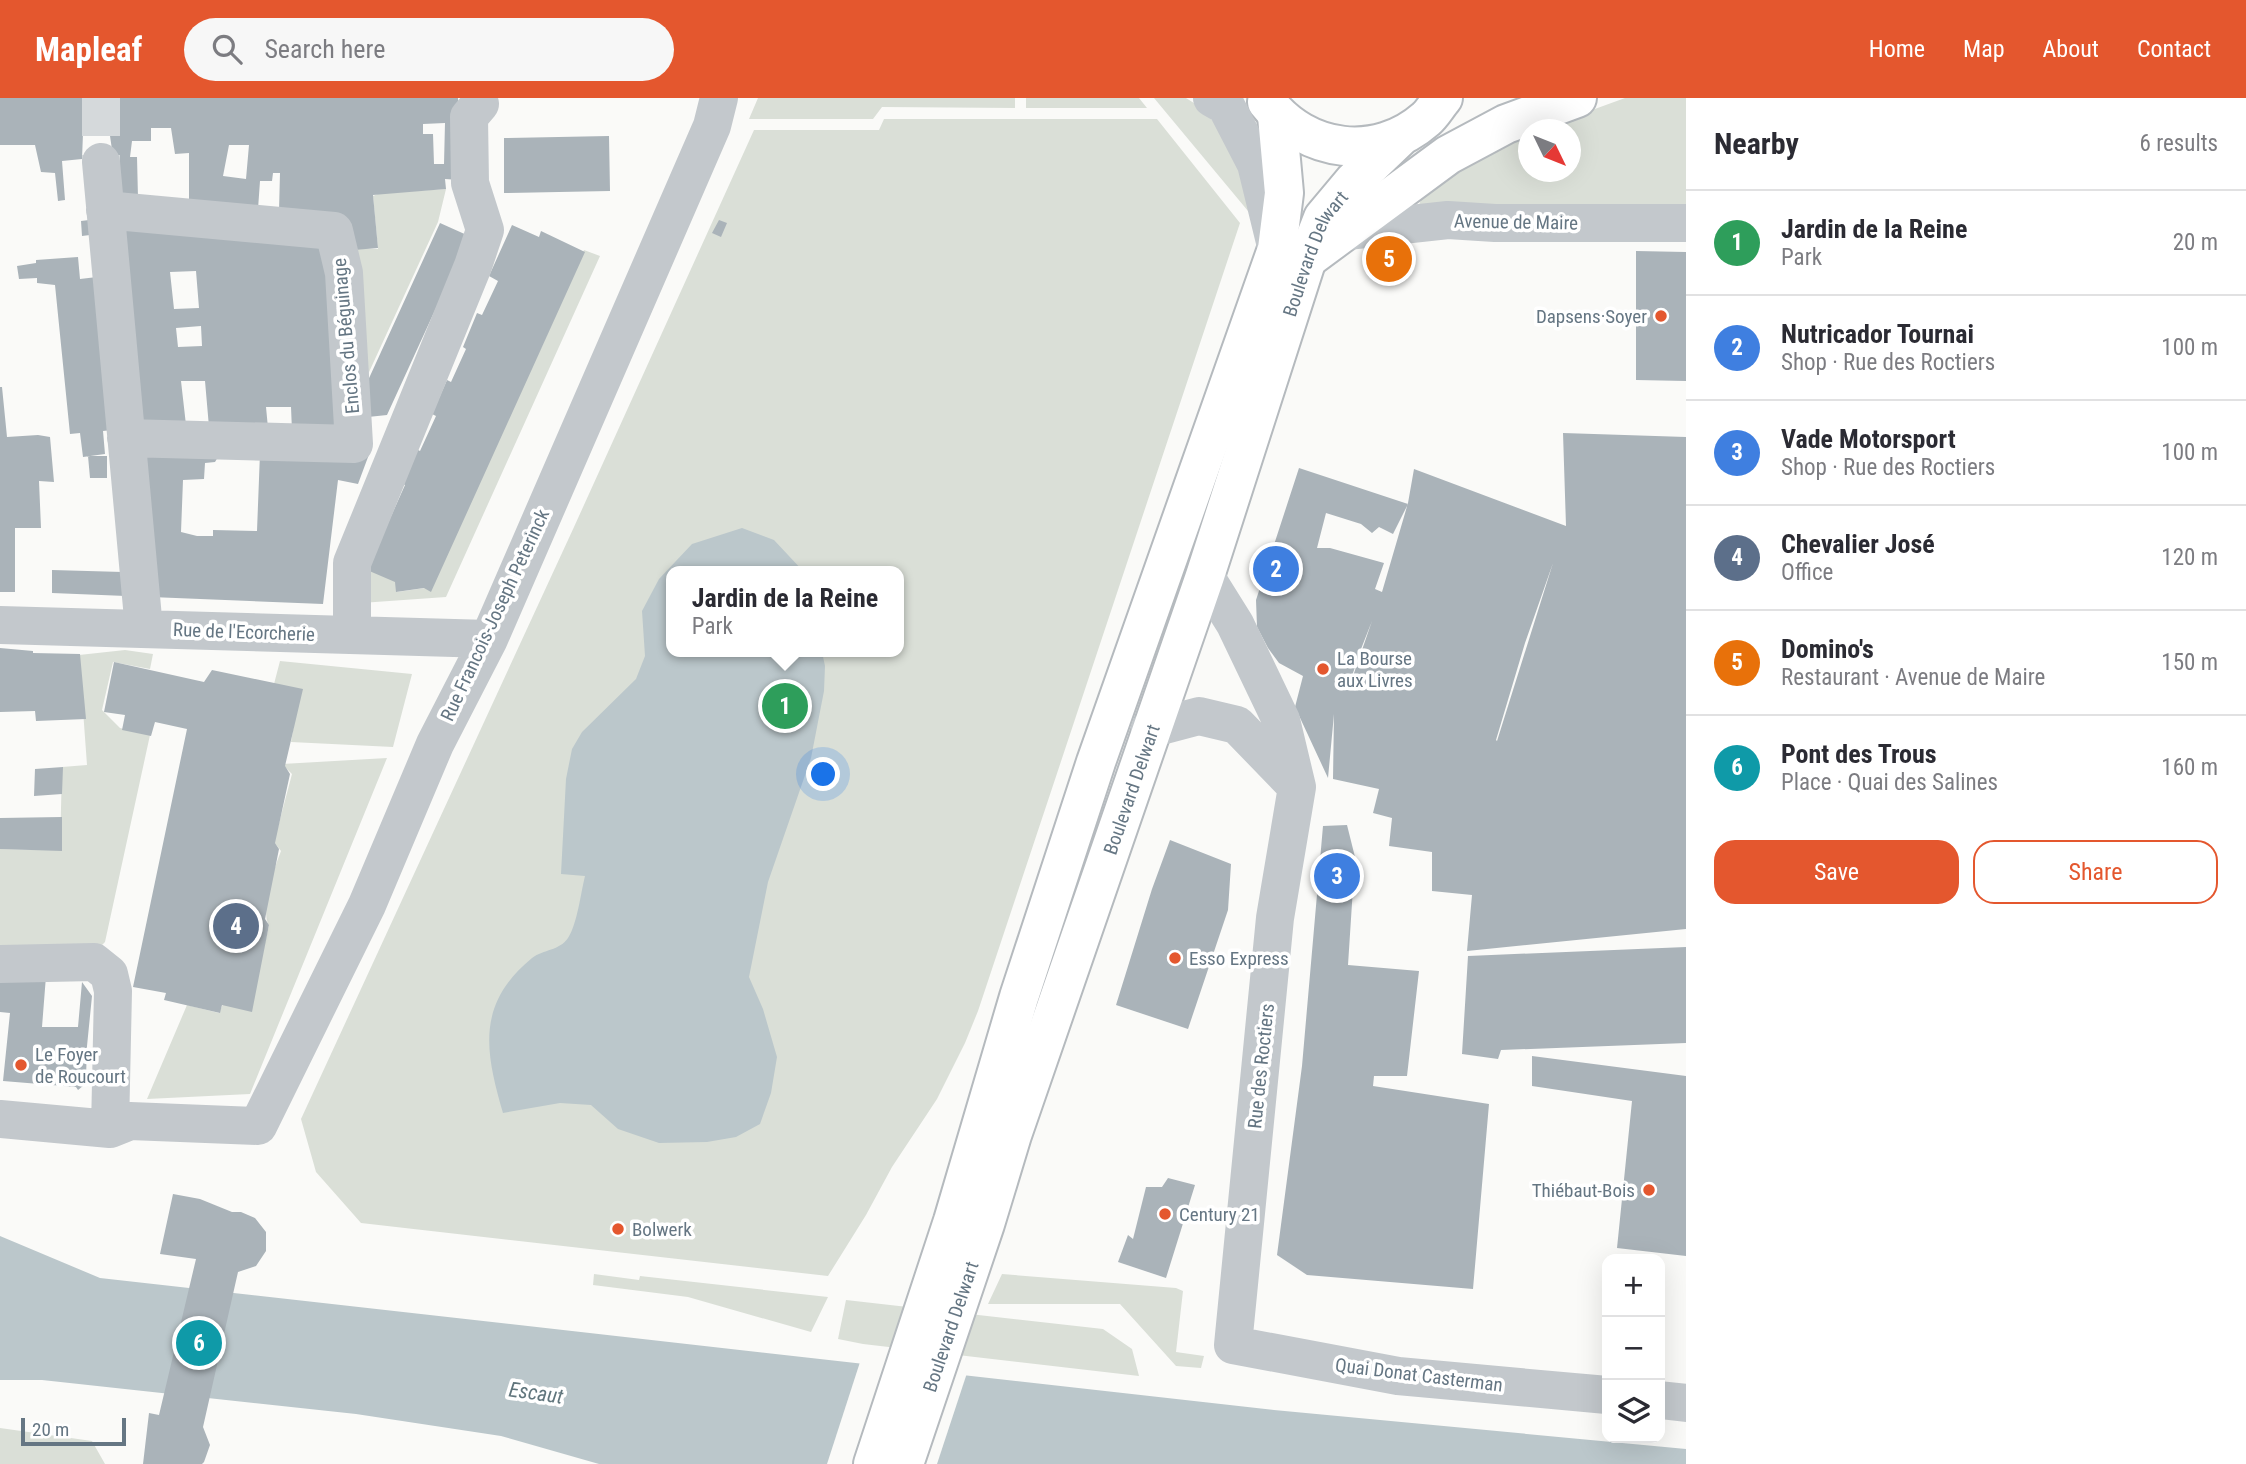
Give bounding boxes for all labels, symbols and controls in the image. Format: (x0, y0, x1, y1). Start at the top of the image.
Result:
search box (184, 18, 674, 81)
text: Mapleaf (35, 30, 142, 69)
icon: search (208, 30, 246, 68)
text: Search here (264, 34, 385, 64)
text: Home (1869, 35, 1925, 63)
text: Map (1963, 35, 2005, 63)
text: About (2043, 35, 2099, 63)
text: Contact (2137, 35, 2211, 63)
north arrow (1518, 119, 1581, 182)
text: Nearby (1714, 126, 1799, 161)
text: 6 results (2140, 130, 2218, 157)
street label: Boulevard Delwart (1278, 186, 1353, 320)
street label: Avenue de Maire (1454, 209, 1578, 235)
text: Jardin de la Reine (1781, 214, 1967, 244)
text: 1 (1731, 229, 1743, 256)
text: 20 m (2173, 229, 2218, 256)
pin: 5 (1366, 233, 1412, 285)
text: Park (1781, 244, 1822, 271)
street label: Enclos du Béguinage (328, 257, 364, 415)
place label: Dapsens·Soyer (1536, 305, 1647, 328)
marker: Dapsens·Soyer (1653, 308, 1669, 324)
text: Nutricador Tournai (1781, 319, 1974, 349)
text: 2 (1731, 334, 1743, 361)
text: 100 m (2161, 334, 2218, 361)
text: Shop · Rue des Roctiers (1781, 349, 1995, 376)
text: Vade Motorsport (1781, 424, 1956, 454)
text: 3 (1731, 439, 1743, 466)
text: 100 m (2161, 439, 2218, 466)
text: Shop · Rue des Roctiers (1781, 454, 1995, 481)
street label: Rue Francois-Joseph Peterinck (436, 505, 554, 725)
text: Chevalier José (1781, 529, 1935, 559)
pin: 2 (1253, 543, 1299, 595)
text: 4 (1731, 544, 1743, 571)
text: 120 m (2161, 544, 2218, 571)
text: Office (1781, 559, 1833, 586)
popup (666, 566, 904, 657)
text: Jardin de la Reine (692, 583, 878, 613)
text: Park (692, 613, 733, 640)
street label: Rue de l'Ecorcherie (173, 618, 315, 646)
text: Domino's (1781, 634, 1874, 664)
place label: La Bourse aux Livres (1337, 647, 1413, 692)
text: 5 (1731, 649, 1743, 676)
text: 150 m (2161, 649, 2218, 676)
marker: La Bourse aux Livres (1315, 661, 1331, 677)
text: Restaurant · Avenue de Maire (1781, 664, 2045, 691)
pin: 1 (762, 680, 808, 732)
street label: Boulevard Delwart (1098, 721, 1164, 858)
text: Pont des Trous (1781, 739, 1937, 769)
text: 6 (1731, 754, 1743, 781)
text: 160 m (2161, 754, 2218, 781)
your location (806, 757, 840, 791)
text: Place · Quai des Salines (1781, 769, 1998, 796)
button: Save (1714, 840, 1959, 904)
button: Share (1973, 840, 2218, 904)
pin: 3 (1314, 850, 1360, 902)
pin: 4 (213, 900, 259, 952)
place label: Esso Express (1189, 947, 1289, 970)
marker: Esso Express (1167, 950, 1183, 966)
street label: Rue des Roctiers (1243, 1002, 1279, 1130)
place label: Le Foyer de Roucourt (35, 1043, 126, 1088)
marker: Le Foyer de Roucourt (13, 1057, 29, 1073)
place label: Thiébaut-Bois (1532, 1179, 1635, 1202)
marker: Thiébaut-Bois (1641, 1182, 1657, 1198)
place label: Century 21 (1179, 1203, 1260, 1226)
marker: Century 21 (1157, 1206, 1173, 1222)
place label: Bolwerk (632, 1218, 692, 1241)
marker: Bolwerk (610, 1221, 626, 1237)
map controls (1602, 1254, 1665, 1443)
button: + (1602, 1254, 1665, 1317)
street label: Boulevard Delwart (918, 1258, 983, 1395)
pin: 6 (176, 1317, 222, 1369)
button: − (1602, 1317, 1665, 1380)
street label: Quai Donat Casterman (1334, 1353, 1504, 1397)
water label: Escaut (507, 1377, 566, 1409)
button: layers (1602, 1380, 1665, 1443)
scale bar (21, 1415, 126, 1447)
text: 20 m (32, 1418, 69, 1441)

